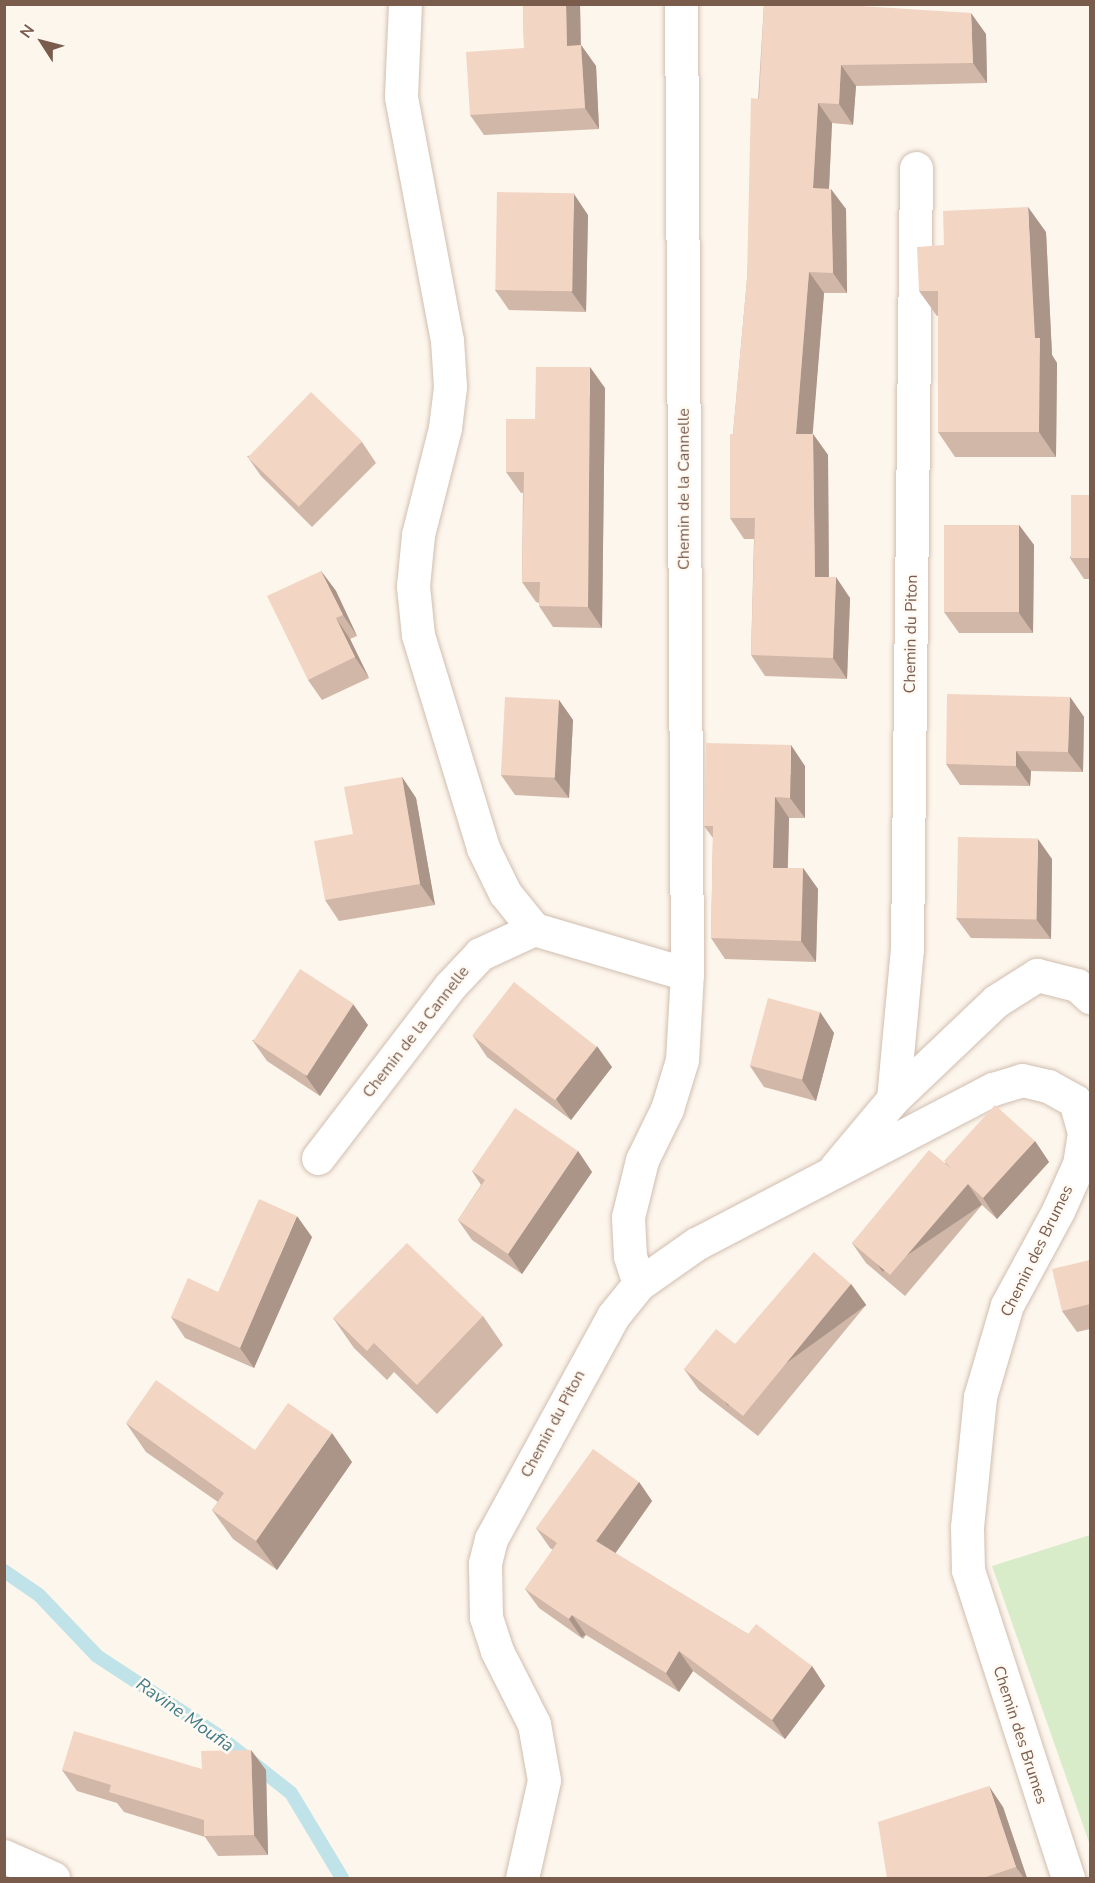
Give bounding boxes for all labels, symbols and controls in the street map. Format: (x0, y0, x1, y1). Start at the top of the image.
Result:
north arrow (12, 12, 72, 72)
text: N (15, 20, 40, 43)
street label: Chemin de la Cannelle (674, 408, 694, 570)
street label: Chemin du Piton (900, 574, 922, 694)
street label: Chemin de la Cannelle (359, 962, 473, 1102)
street label: Chemin des Brumes (997, 1182, 1077, 1320)
street label: Chemin du Piton (517, 1367, 589, 1481)
street label: Chemin des Brumes (989, 1664, 1051, 1806)
water label: Ravine Moufia (132, 1673, 238, 1757)

